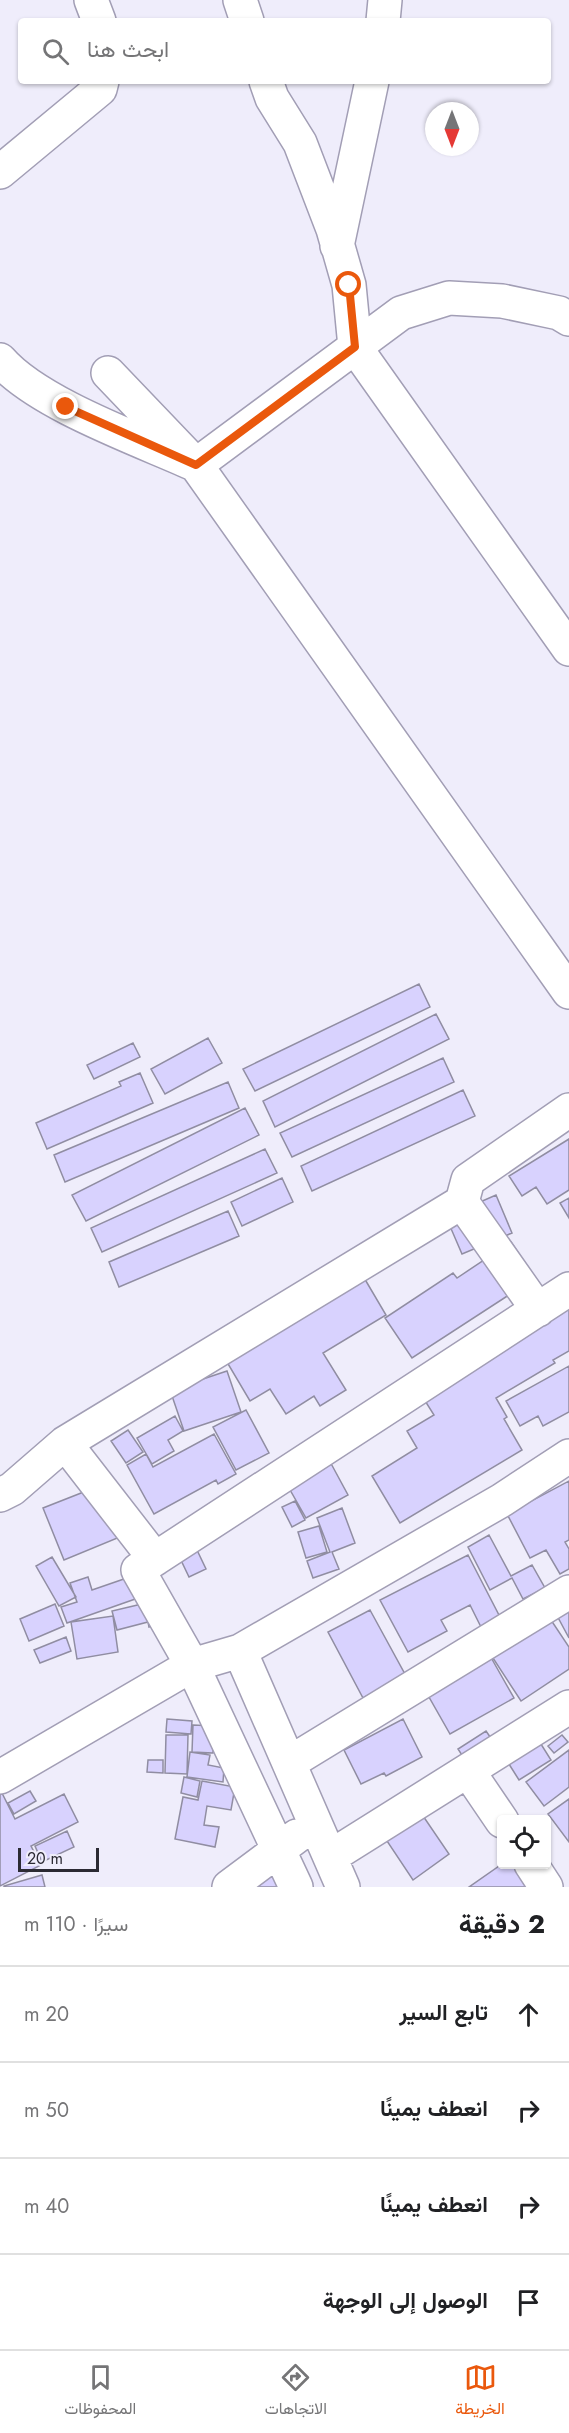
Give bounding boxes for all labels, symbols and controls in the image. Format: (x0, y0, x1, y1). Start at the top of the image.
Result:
search box (18, 18, 551, 84)
text: ابحث هنا (87, 33, 169, 65)
icon: search (39, 35, 72, 68)
north arrow (425, 102, 479, 156)
route start (335, 271, 361, 297)
route end (52, 393, 78, 419)
map controls (497, 1815, 551, 1869)
button: locate (497, 1815, 551, 1869)
scale bar (18, 1845, 99, 1872)
text: 20 m (27, 1847, 63, 1870)
text: 2 دقيقة (459, 1905, 545, 1943)
text: سيرًا · 110 m (24, 1910, 128, 1939)
text: تابع السير (399, 1996, 488, 2028)
icon: ahead (512, 1998, 545, 2031)
text: 20 m (24, 2000, 69, 2029)
text: انعطف يمينًا (380, 2092, 488, 2124)
icon: right (512, 2094, 545, 2127)
text: 50 m (24, 2096, 69, 2125)
text: انعطف يمينًا (380, 2188, 488, 2220)
icon: right (512, 2190, 545, 2223)
text: 40 m (24, 2192, 69, 2221)
text: الوصول إلى الوجهة (323, 2284, 488, 2316)
icon: arrive (512, 2286, 545, 2319)
tab: المحفوظات (64, 2361, 136, 2423)
tab: الاتجاهات (265, 2361, 327, 2423)
tab: الخريطة (455, 2361, 505, 2423)

